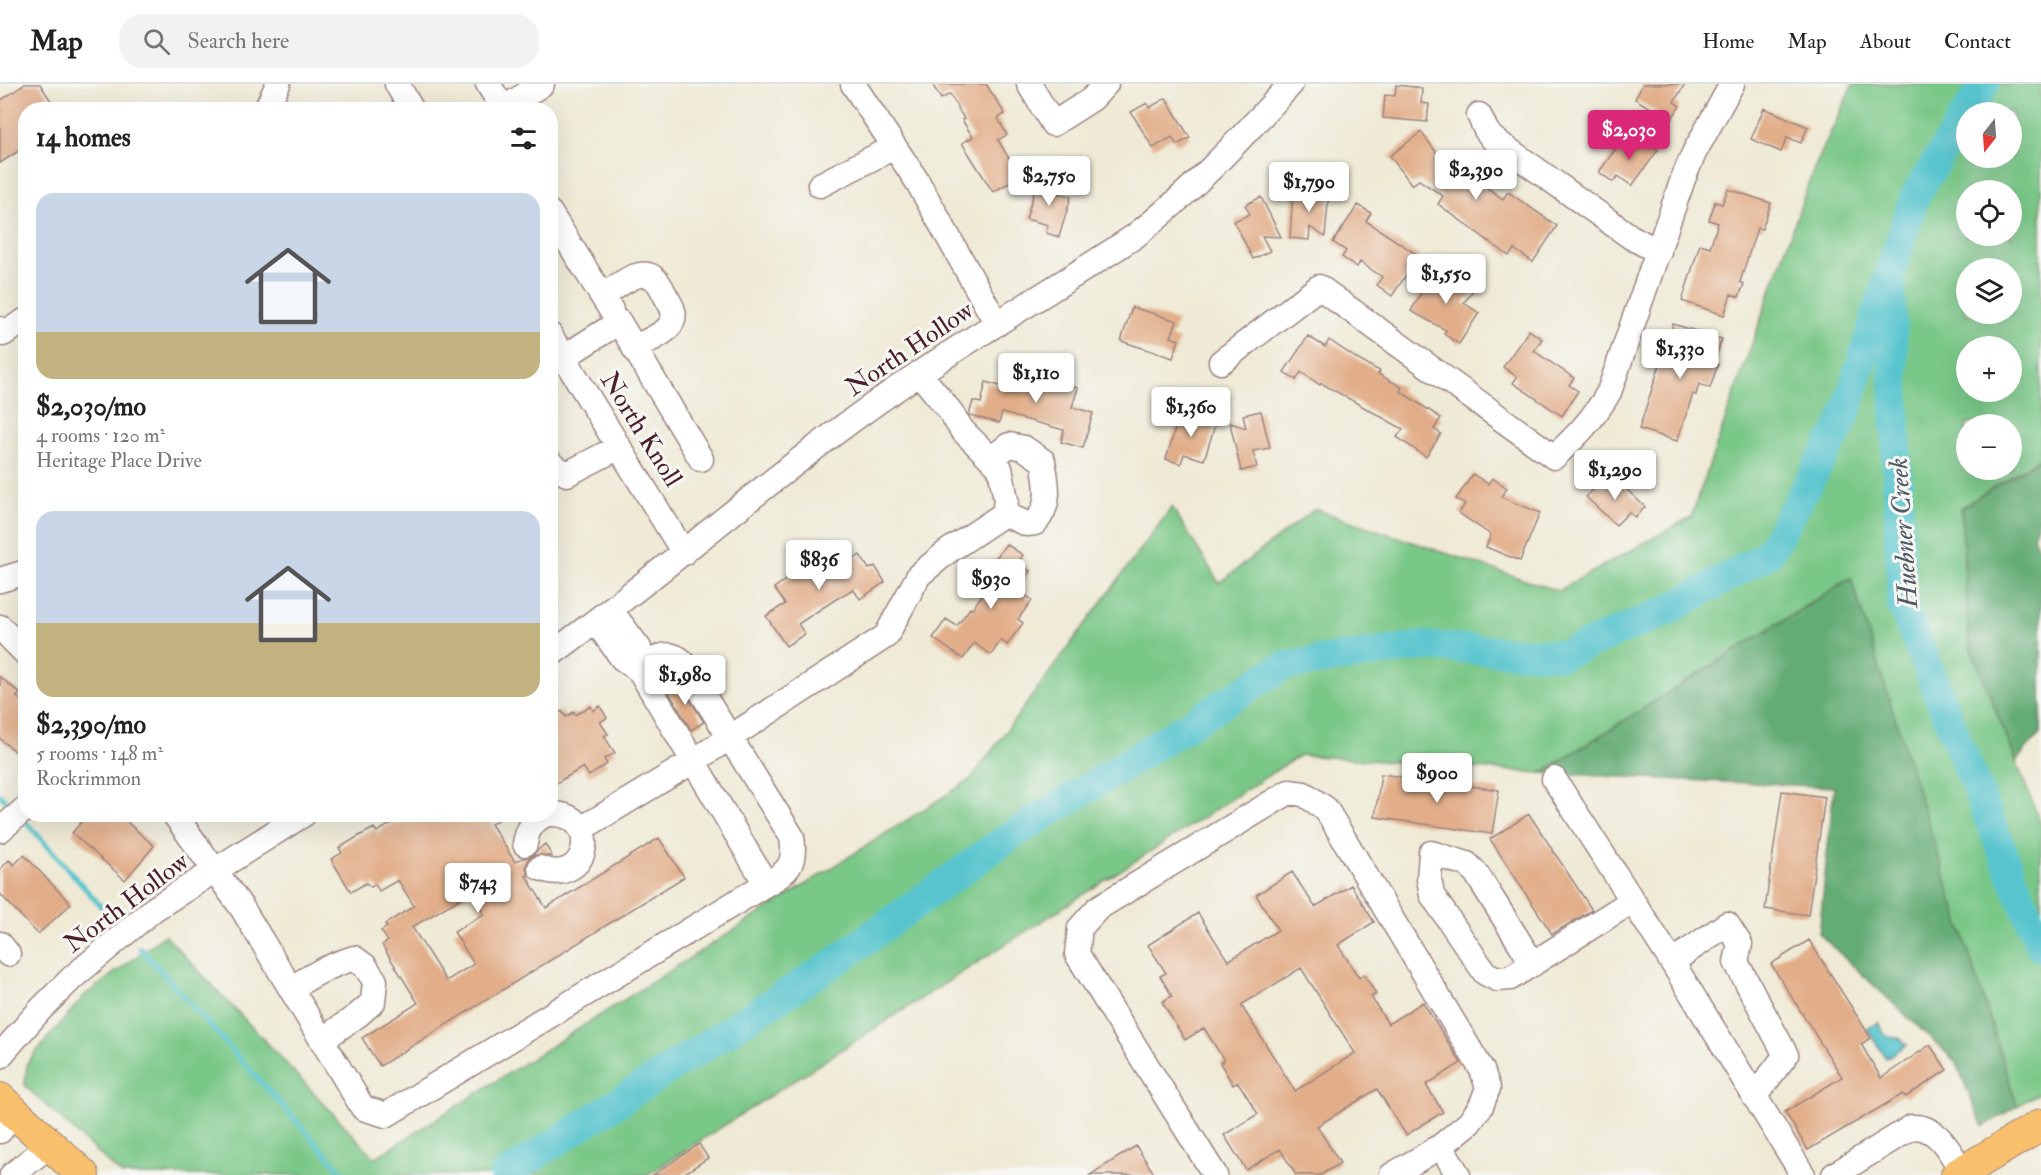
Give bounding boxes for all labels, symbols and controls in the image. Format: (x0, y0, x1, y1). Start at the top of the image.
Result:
search box (119, 14, 539, 68)
text: Map (30, 24, 83, 59)
icon: search (140, 25, 173, 58)
text: Search here (188, 27, 289, 55)
text: Home (1702, 28, 1754, 55)
text: Map (1787, 28, 1827, 55)
text: About (1860, 28, 1911, 55)
text: Contact (1944, 28, 2011, 55)
north arrow (1956, 102, 2022, 168)
map controls (1956, 102, 2022, 480)
pin: $2,030 (1580, 110, 1678, 161)
text: $2,030 (1602, 117, 1656, 142)
text: 14 homes (36, 122, 131, 154)
icon: filters (507, 122, 540, 155)
pin: $2,390 (1427, 150, 1525, 201)
pin: $2,750 (1000, 156, 1098, 207)
text: $2,390 (1449, 157, 1503, 182)
pin: $1,790 (1260, 162, 1358, 213)
text: $2,750 (1022, 163, 1076, 188)
text: $1,790 (1283, 169, 1335, 194)
button: locate (1956, 180, 2022, 246)
icon: home (234, 232, 342, 340)
pin: $1,550 (1397, 254, 1495, 305)
button: layers (1956, 258, 2022, 324)
text: $1,550 (1421, 261, 1471, 286)
street label: North Hollow (840, 294, 980, 403)
pin: $1,330 (1631, 329, 1729, 380)
text: $1,330 (1656, 336, 1704, 361)
button: + (1956, 336, 2022, 402)
pin: $1,110 (987, 353, 1085, 404)
text: $1,110 (1012, 360, 1060, 385)
street label: North Knoll (593, 366, 689, 493)
pin: $1,360 (1142, 387, 1240, 438)
text: $2,030/mo (36, 391, 146, 423)
text: $1,360 (1165, 394, 1217, 419)
button: − (1956, 414, 2022, 480)
text: 4 rooms · 120 m² (36, 423, 165, 448)
text: Heritage Place Drive (36, 448, 202, 473)
pin: $1,290 (1566, 450, 1664, 501)
text: $1,290 (1588, 457, 1642, 482)
water label: Huebner Creek (1882, 457, 1925, 611)
pin: $836 (783, 540, 855, 591)
text: $836 (800, 547, 838, 572)
icon: home (234, 550, 342, 658)
pin: $930 (955, 559, 1027, 610)
text: $930 (971, 566, 1011, 591)
pin: $1,980 (636, 655, 734, 706)
text: $1,980 (658, 662, 712, 687)
text: $2,390/mo (36, 709, 146, 741)
text: 5 rooms · 148 m² (36, 741, 163, 766)
pin: $900 (1401, 753, 1473, 804)
text: $900 (1416, 760, 1458, 785)
text: Rockrimmon (36, 766, 141, 791)
street label: North Hollow (58, 845, 196, 960)
pin: $743 (442, 863, 514, 914)
text: $743 (459, 870, 497, 895)

